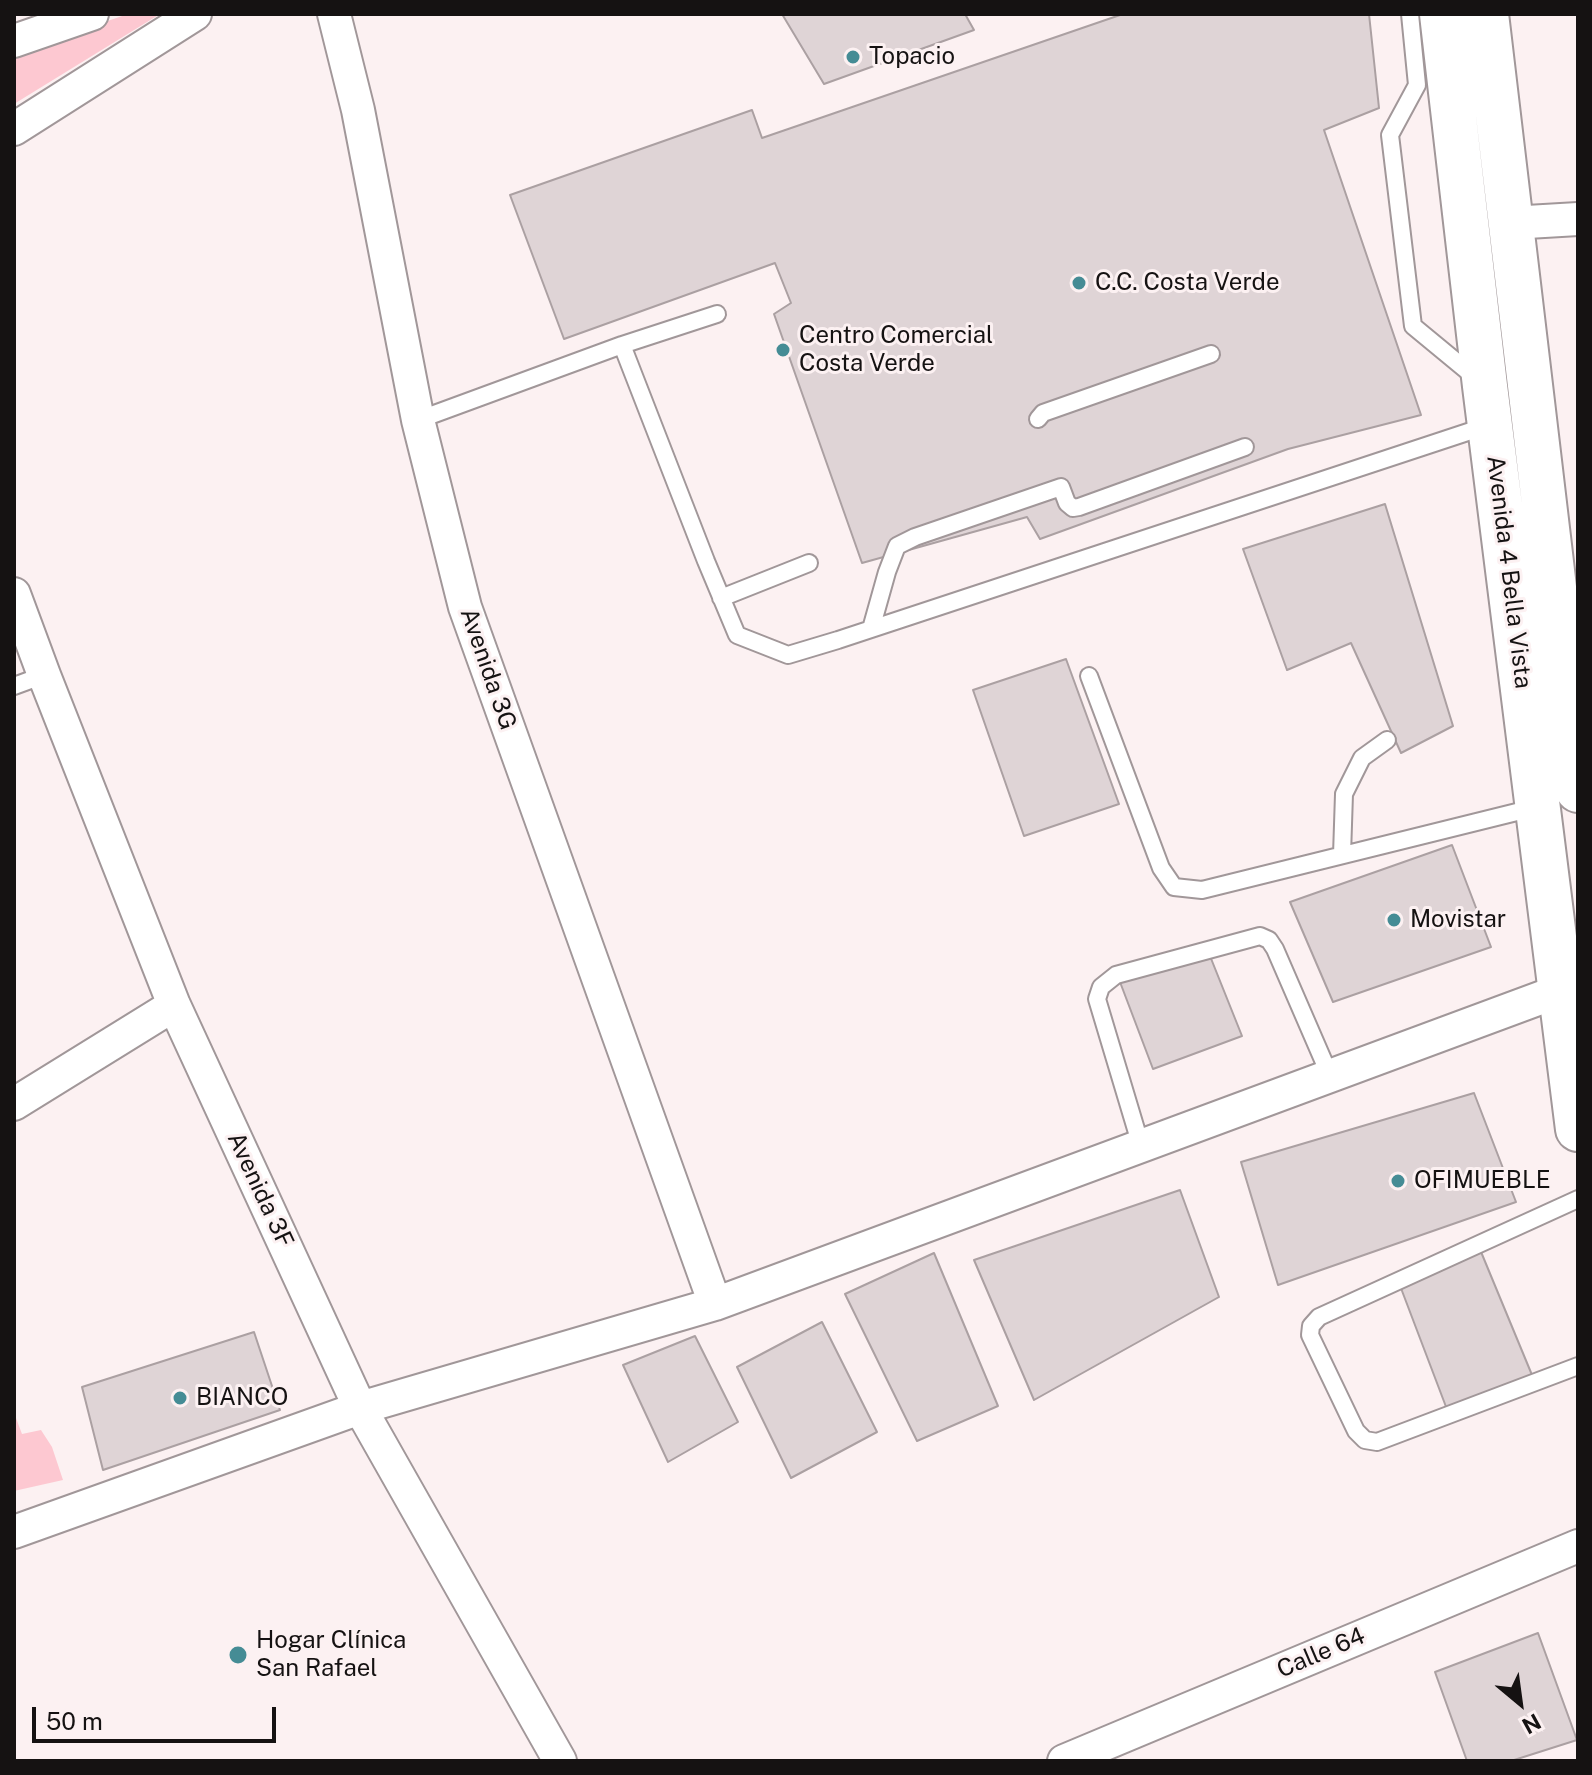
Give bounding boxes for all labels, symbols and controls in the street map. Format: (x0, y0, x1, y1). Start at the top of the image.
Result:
place label: Topacio (869, 43, 955, 71)
marker: Topacio (844, 48, 862, 66)
place label: C.C. Costa Verde (1095, 269, 1280, 297)
marker: C.C. Costa Verde (1070, 274, 1088, 292)
place label: Centro Comercial Costa Verde (799, 322, 993, 378)
marker: Centro Comercial Costa Verde (774, 341, 792, 359)
street label: Avenida 4 Bella Vista (1480, 454, 1538, 690)
street label: Avenida 3G (454, 604, 522, 734)
place label: Movistar (1410, 906, 1506, 934)
marker: Movistar (1385, 911, 1403, 929)
street label: Avenida 3F (221, 1128, 299, 1252)
place label: OFIMUEBLE (1414, 1167, 1551, 1195)
marker: OFIMUEBLE (1389, 1172, 1407, 1190)
place label: BIANCO (196, 1384, 288, 1412)
marker: BIANCO (171, 1389, 189, 1407)
street label: Calle 64 (1273, 1622, 1369, 1684)
place label: Hogar Clínica San Rafael (256, 1627, 406, 1683)
marker: Hogar Clínica San Rafael (227, 1644, 249, 1666)
north arrow (1480, 1663, 1560, 1743)
scale bar (36, 1691, 280, 1741)
text: 50 m (46, 1707, 103, 1735)
text: N (1518, 1708, 1545, 1740)

